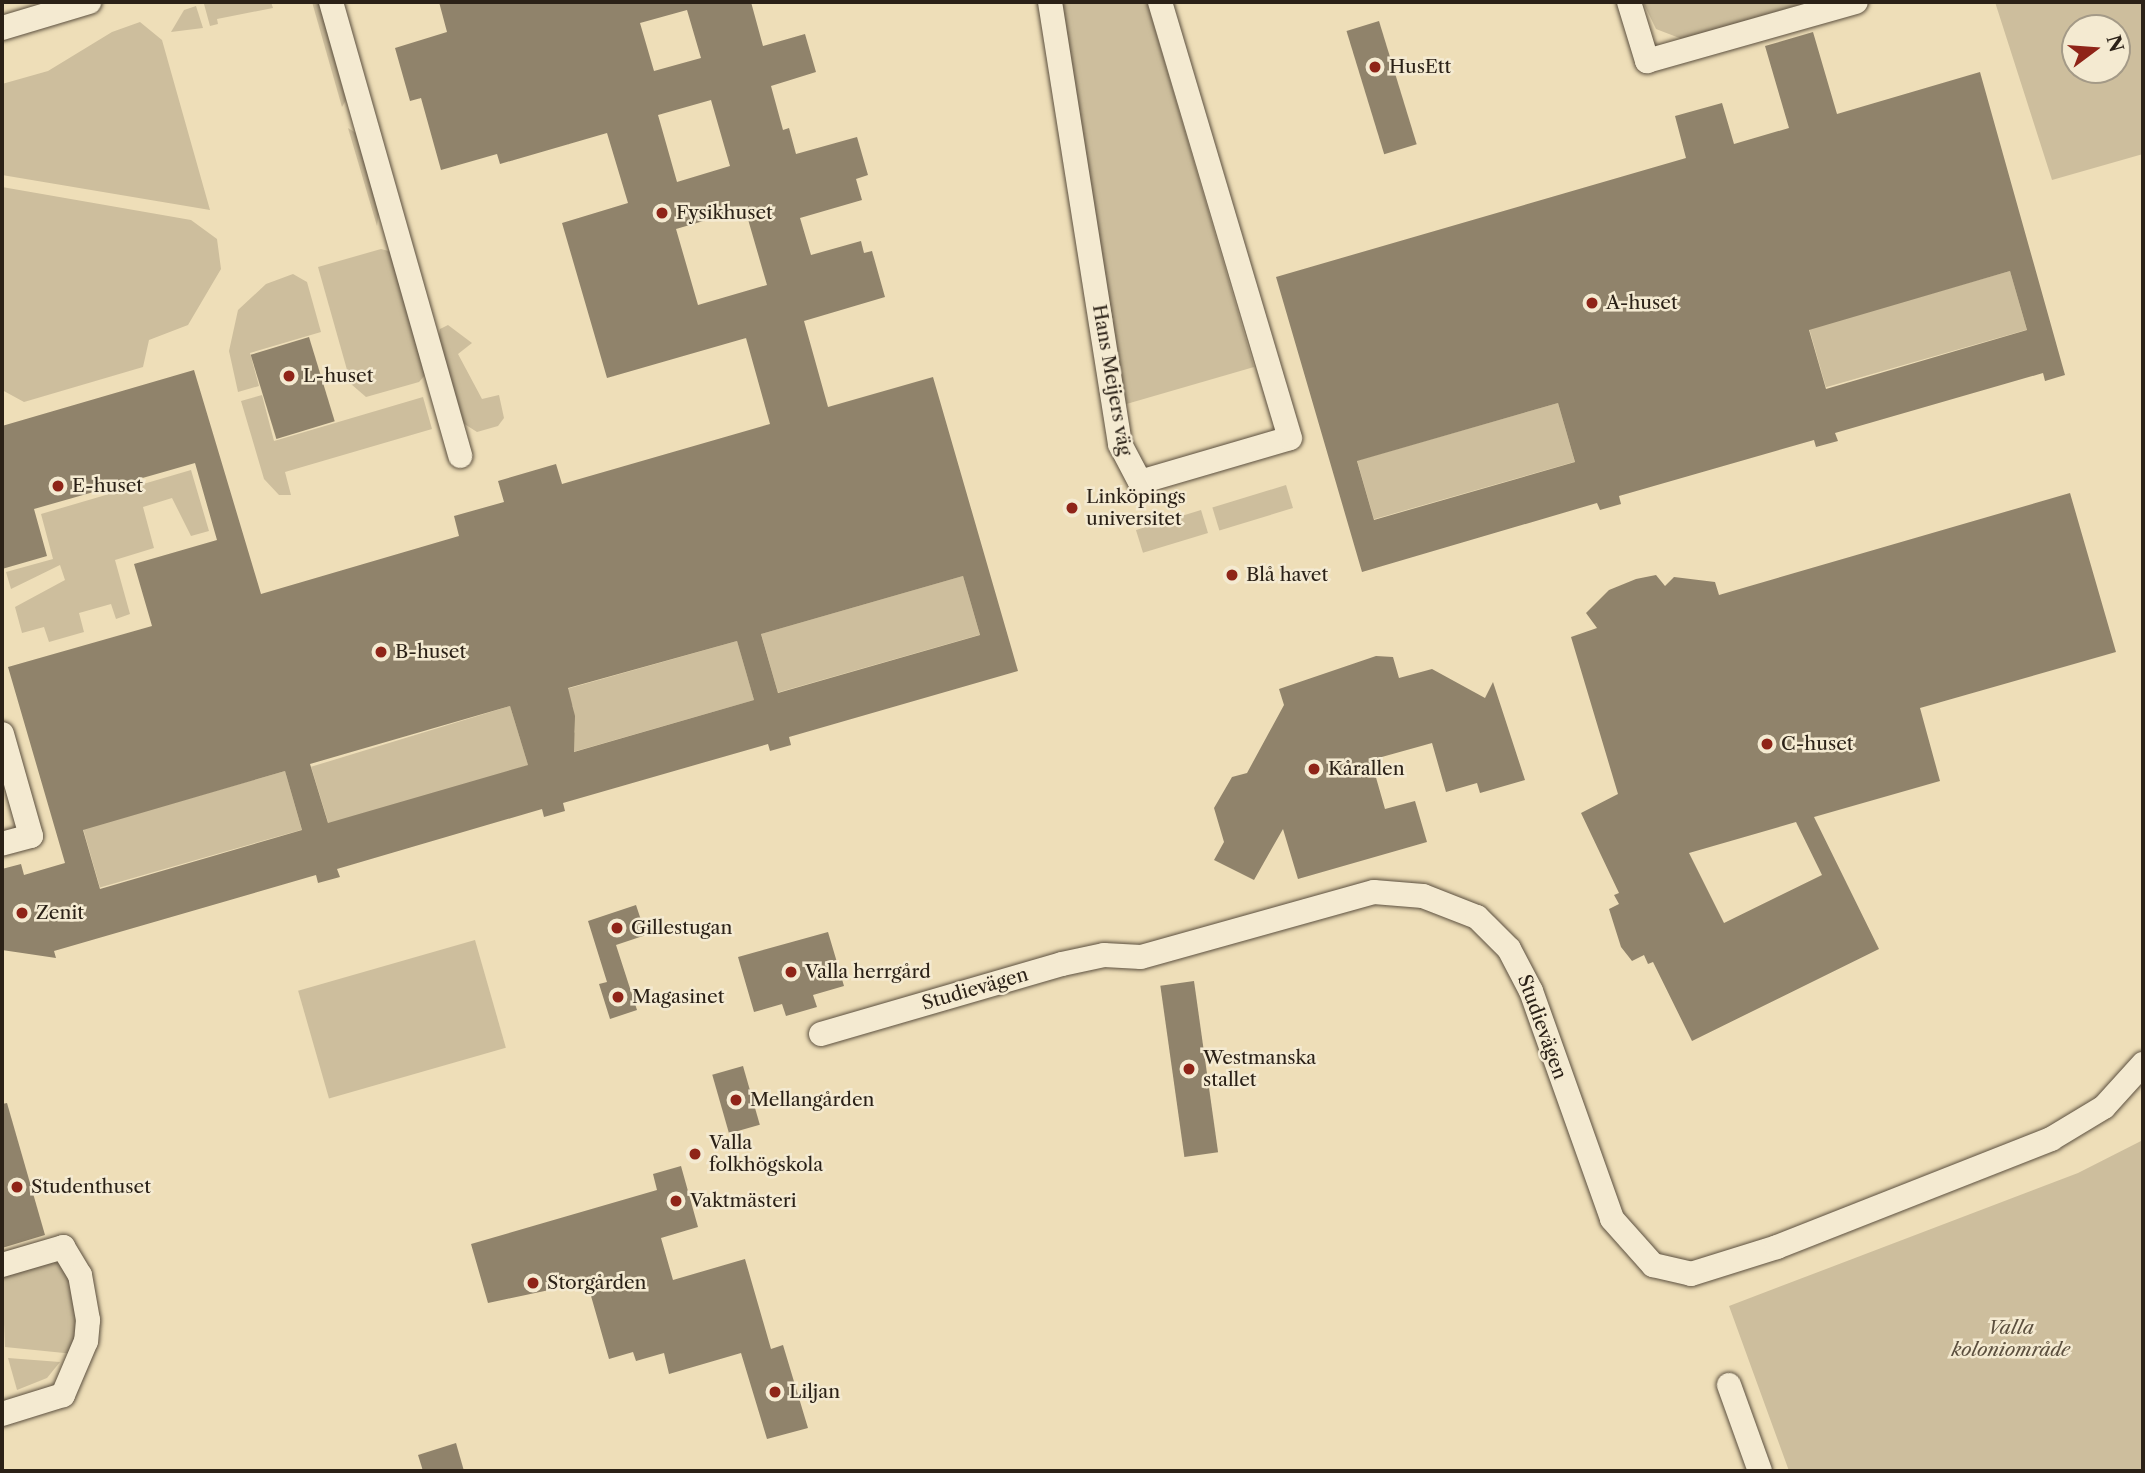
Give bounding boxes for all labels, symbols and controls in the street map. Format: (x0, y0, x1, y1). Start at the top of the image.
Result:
north arrow (2061, 14, 2131, 84)
text: N (2101, 33, 2128, 55)
place label: HusEtt (1389, 56, 1451, 78)
marker: HusEtt (1367, 59, 1383, 75)
place label: Fysikhuset (676, 202, 773, 224)
marker: Fysikhuset (654, 205, 670, 221)
place label: A-huset (1606, 292, 1678, 314)
marker: A-huset (1584, 295, 1600, 311)
street label: Hans Meijers väg (1087, 302, 1137, 458)
place label: L-huset (303, 365, 373, 387)
marker: L-huset (281, 368, 297, 384)
place label: E-huset (72, 475, 143, 497)
marker: E-huset (50, 478, 66, 494)
place label: Linköpings universitet (1086, 486, 1186, 530)
marker: Linköpings universitet (1064, 500, 1080, 516)
place label: Blå havet (1246, 564, 1328, 586)
marker: Blå havet (1224, 567, 1240, 583)
place label: B-huset (395, 641, 466, 663)
marker: B-huset (373, 644, 389, 660)
place label: C-huset (1781, 733, 1854, 755)
marker: C-huset (1759, 736, 1775, 752)
place label: Kårallen (1328, 758, 1405, 780)
marker: Kårallen (1306, 761, 1322, 777)
place label: Zenit (36, 902, 84, 924)
marker: Zenit (14, 905, 30, 921)
place label: Gillestugan (631, 917, 732, 939)
marker: Gillestugan (609, 920, 625, 936)
place label: Valla herrgård (805, 961, 931, 983)
street label: Studievägen (919, 963, 1031, 1015)
marker: Valla herrgård (783, 964, 799, 980)
street label: Studievägen (1513, 972, 1571, 1082)
place label: Magasinet (632, 986, 724, 1008)
marker: Magasinet (610, 989, 626, 1005)
place label: Westmanska stallet (1203, 1047, 1316, 1091)
marker: Westmanska stallet (1181, 1061, 1197, 1077)
place label: Mellangården (750, 1089, 874, 1111)
marker: Mellangården (728, 1092, 744, 1108)
place label: Valla folkhögskola (709, 1132, 823, 1176)
marker: Valla folkhögskola (687, 1146, 703, 1162)
place label: Studenthuset (31, 1176, 151, 1198)
marker: Studenthuset (9, 1179, 25, 1195)
place label: Vaktmästeri (690, 1190, 797, 1212)
marker: Vaktmästeri (668, 1193, 684, 1209)
place label: Storgården (547, 1272, 646, 1294)
marker: Storgården (525, 1275, 541, 1291)
park label: Valla koloniområde (1952, 1317, 2070, 1361)
place label: Liljan (789, 1381, 840, 1403)
marker: Liljan (767, 1384, 783, 1400)

